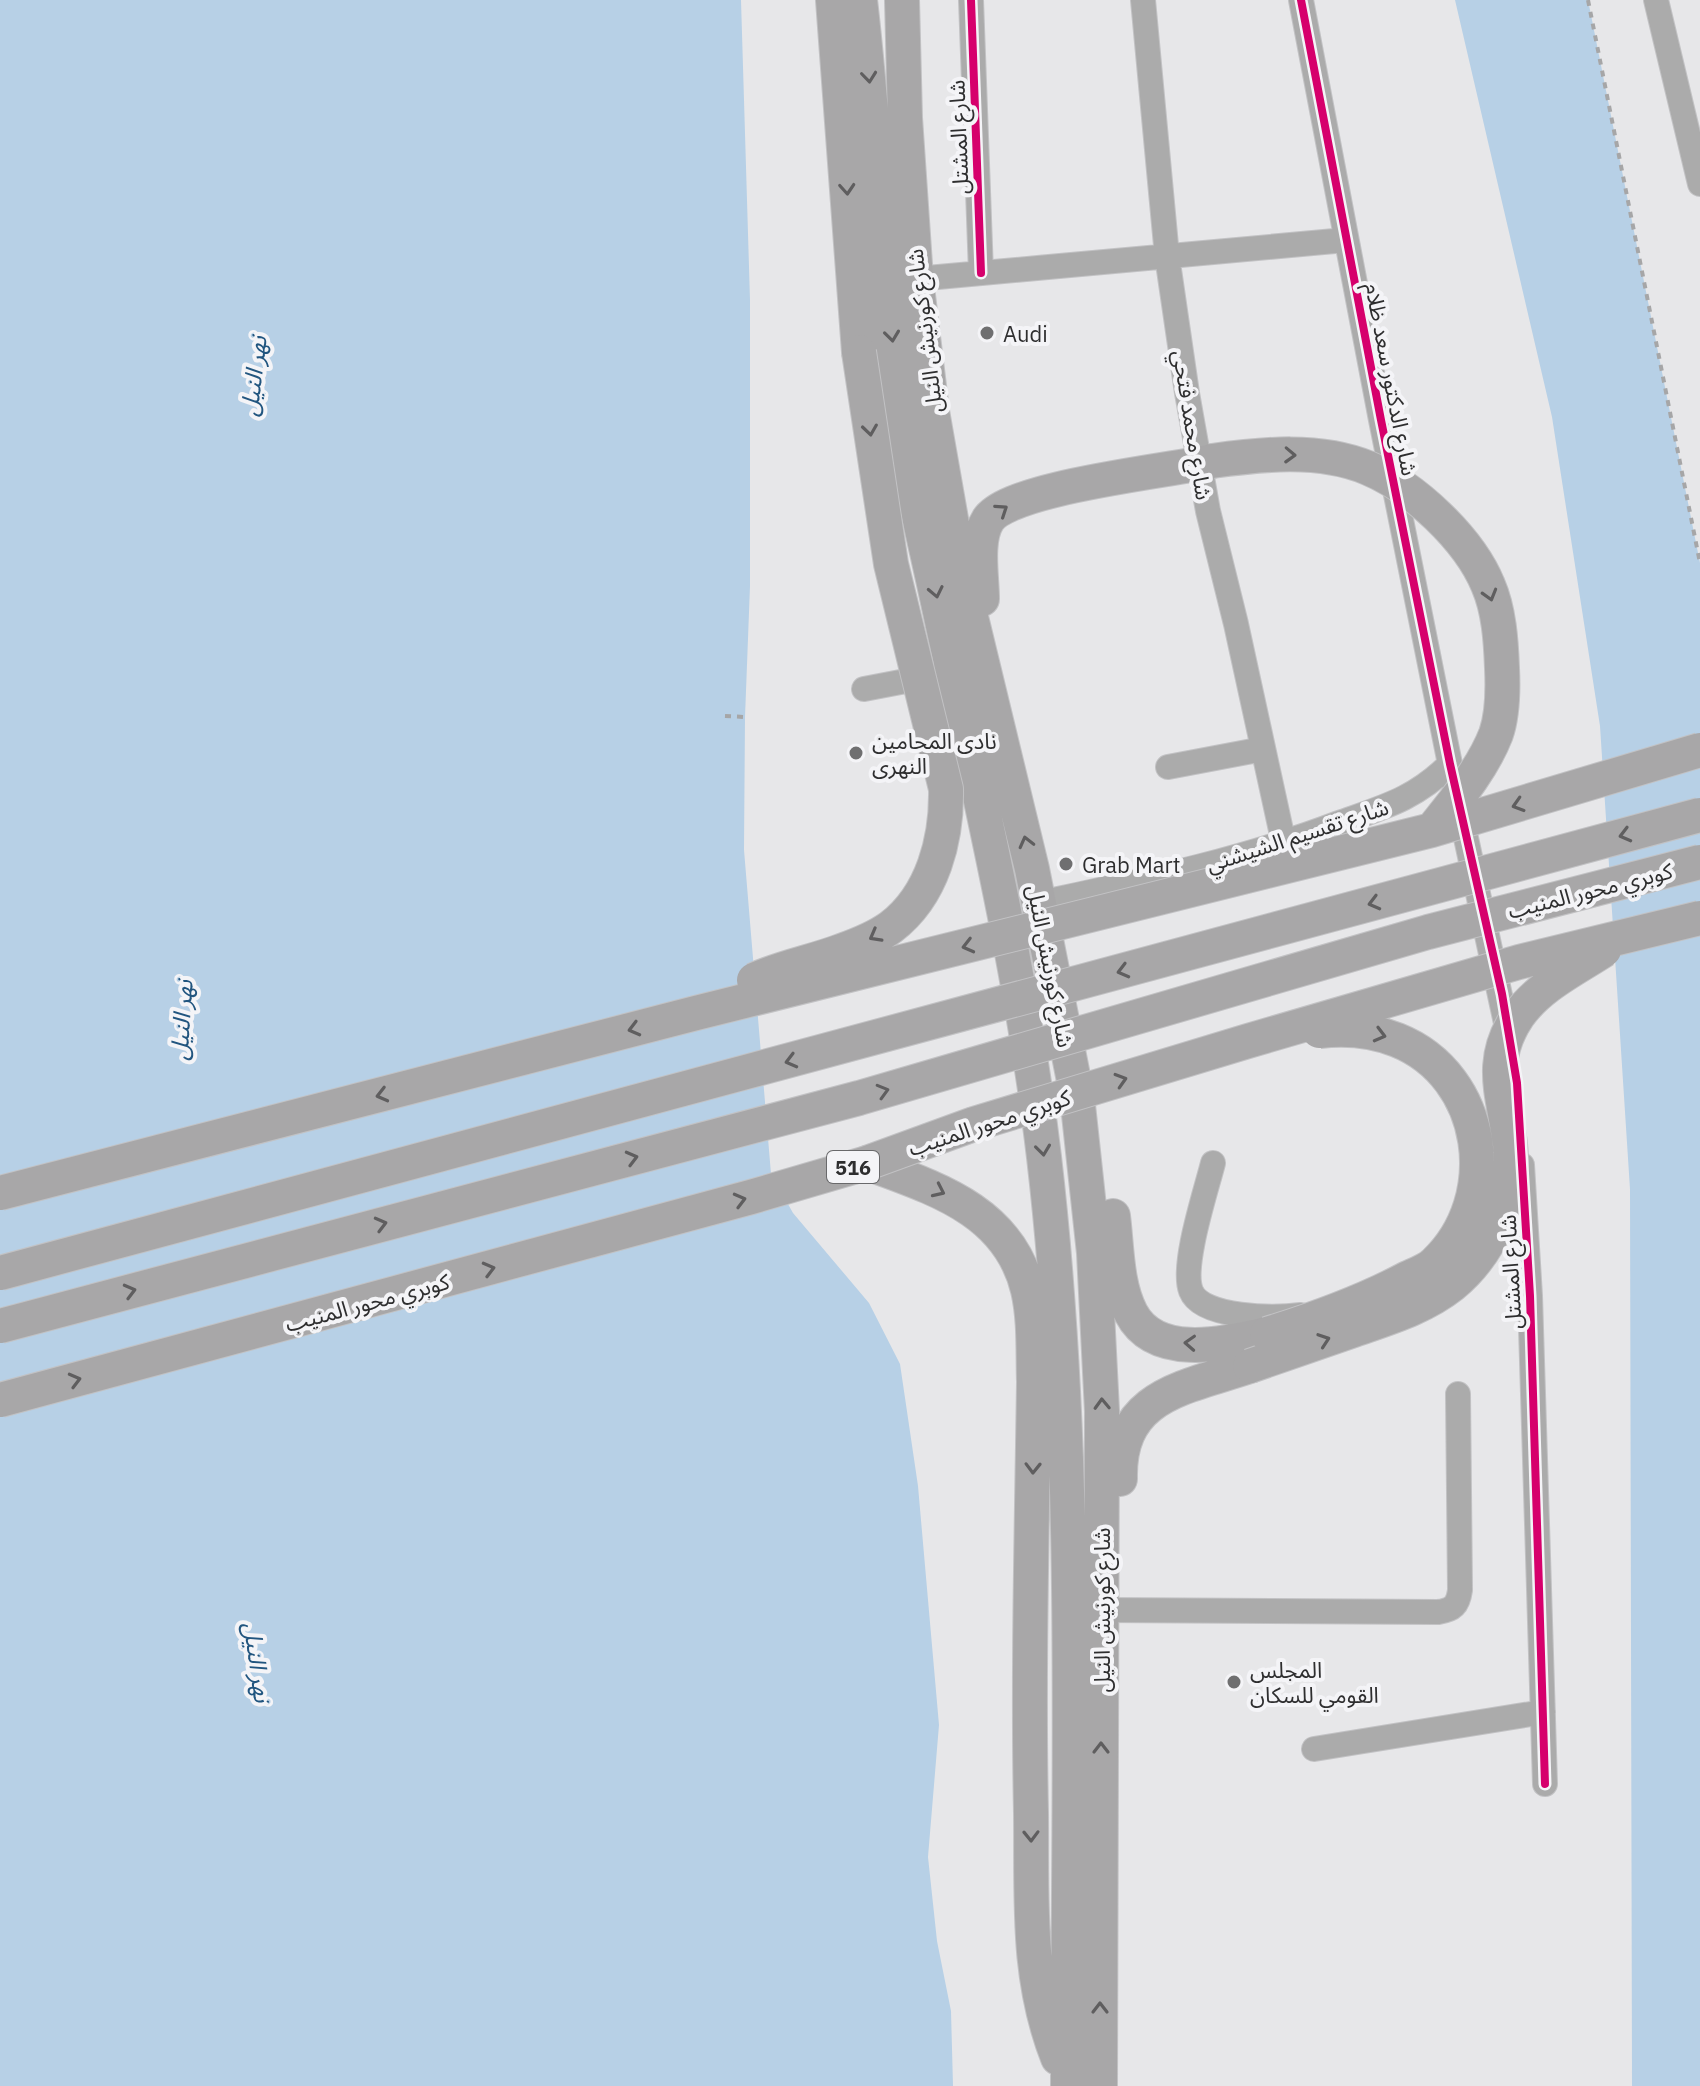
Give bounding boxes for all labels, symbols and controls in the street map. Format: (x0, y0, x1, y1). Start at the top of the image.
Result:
one-way arrow (860, 71, 877, 84)
street label: شارع المشتل (942, 79, 977, 195)
one-way arrow (838, 183, 855, 196)
street label: شارع كورنيش النيل (900, 247, 951, 415)
street label: شارع الدكتور سعد ظلام (1356, 280, 1425, 479)
place label: Audi (1003, 319, 1048, 348)
marker: Audi (978, 324, 996, 342)
one-way arrow (883, 330, 900, 343)
water label: نهر النيل (232, 332, 274, 418)
street label: شارع محمد فتحي (1164, 348, 1219, 503)
one-way arrow (861, 423, 878, 437)
one-way arrow (1284, 447, 1297, 464)
one-way arrow (993, 505, 1007, 520)
one-way arrow (927, 585, 944, 599)
one-way arrow (1481, 587, 1497, 601)
place label: نادى المحامين النهرى (872, 726, 997, 780)
marker: نادى المحامين النهرى (847, 744, 865, 762)
street label: شارع تقسيم الشيشني (1202, 792, 1393, 881)
one-way arrow (1512, 796, 1525, 812)
one-way arrow (1618, 826, 1632, 842)
one-way arrow (1018, 836, 1035, 850)
place label: Grab Mart (1082, 850, 1180, 879)
marker: Grab Mart (1057, 855, 1075, 873)
street label: كوبري محور المنيب (1505, 855, 1677, 927)
street label: شارع كورنيش النيل (1018, 882, 1081, 1050)
one-way arrow (1367, 894, 1381, 911)
one-way arrow (869, 926, 884, 942)
one-way arrow (961, 936, 975, 953)
one-way arrow (1116, 962, 1130, 978)
water label: نهر النيل (162, 977, 200, 1061)
one-way arrow (628, 1020, 642, 1037)
one-way arrow (1373, 1026, 1387, 1043)
one-way arrow (784, 1052, 798, 1068)
one-way arrow (1113, 1073, 1127, 1089)
street label: كوبري محور المنيب (904, 1082, 1076, 1165)
one-way arrow (876, 1083, 890, 1100)
one-way arrow (376, 1085, 390, 1102)
one-way arrow (1034, 1144, 1051, 1157)
one-way arrow (625, 1150, 639, 1167)
road number: 516 (827, 1151, 879, 1183)
one-way arrow (931, 1181, 946, 1197)
one-way arrow (732, 1193, 746, 1210)
street label: شارع المشتل (1493, 1214, 1530, 1330)
one-way arrow (373, 1217, 387, 1234)
one-way arrow (481, 1261, 495, 1278)
street label: كوبري محور المنيب (282, 1266, 454, 1341)
one-way arrow (122, 1284, 136, 1301)
one-way arrow (1316, 1334, 1330, 1350)
one-way arrow (1183, 1335, 1196, 1352)
one-way arrow (68, 1372, 82, 1389)
one-way arrow (1093, 1397, 1110, 1410)
one-way arrow (1024, 1462, 1042, 1475)
street label: شارع كورنيش النيل (1087, 1528, 1119, 1692)
water label: نهر النيل (237, 1620, 280, 1706)
place label: المجلس القومي للسكان (1250, 1655, 1379, 1712)
marker: المجلس القومي للسكان (1225, 1673, 1243, 1691)
one-way arrow (1092, 1741, 1110, 1754)
one-way arrow (1022, 1830, 1040, 1843)
one-way arrow (1091, 2001, 1109, 2014)

